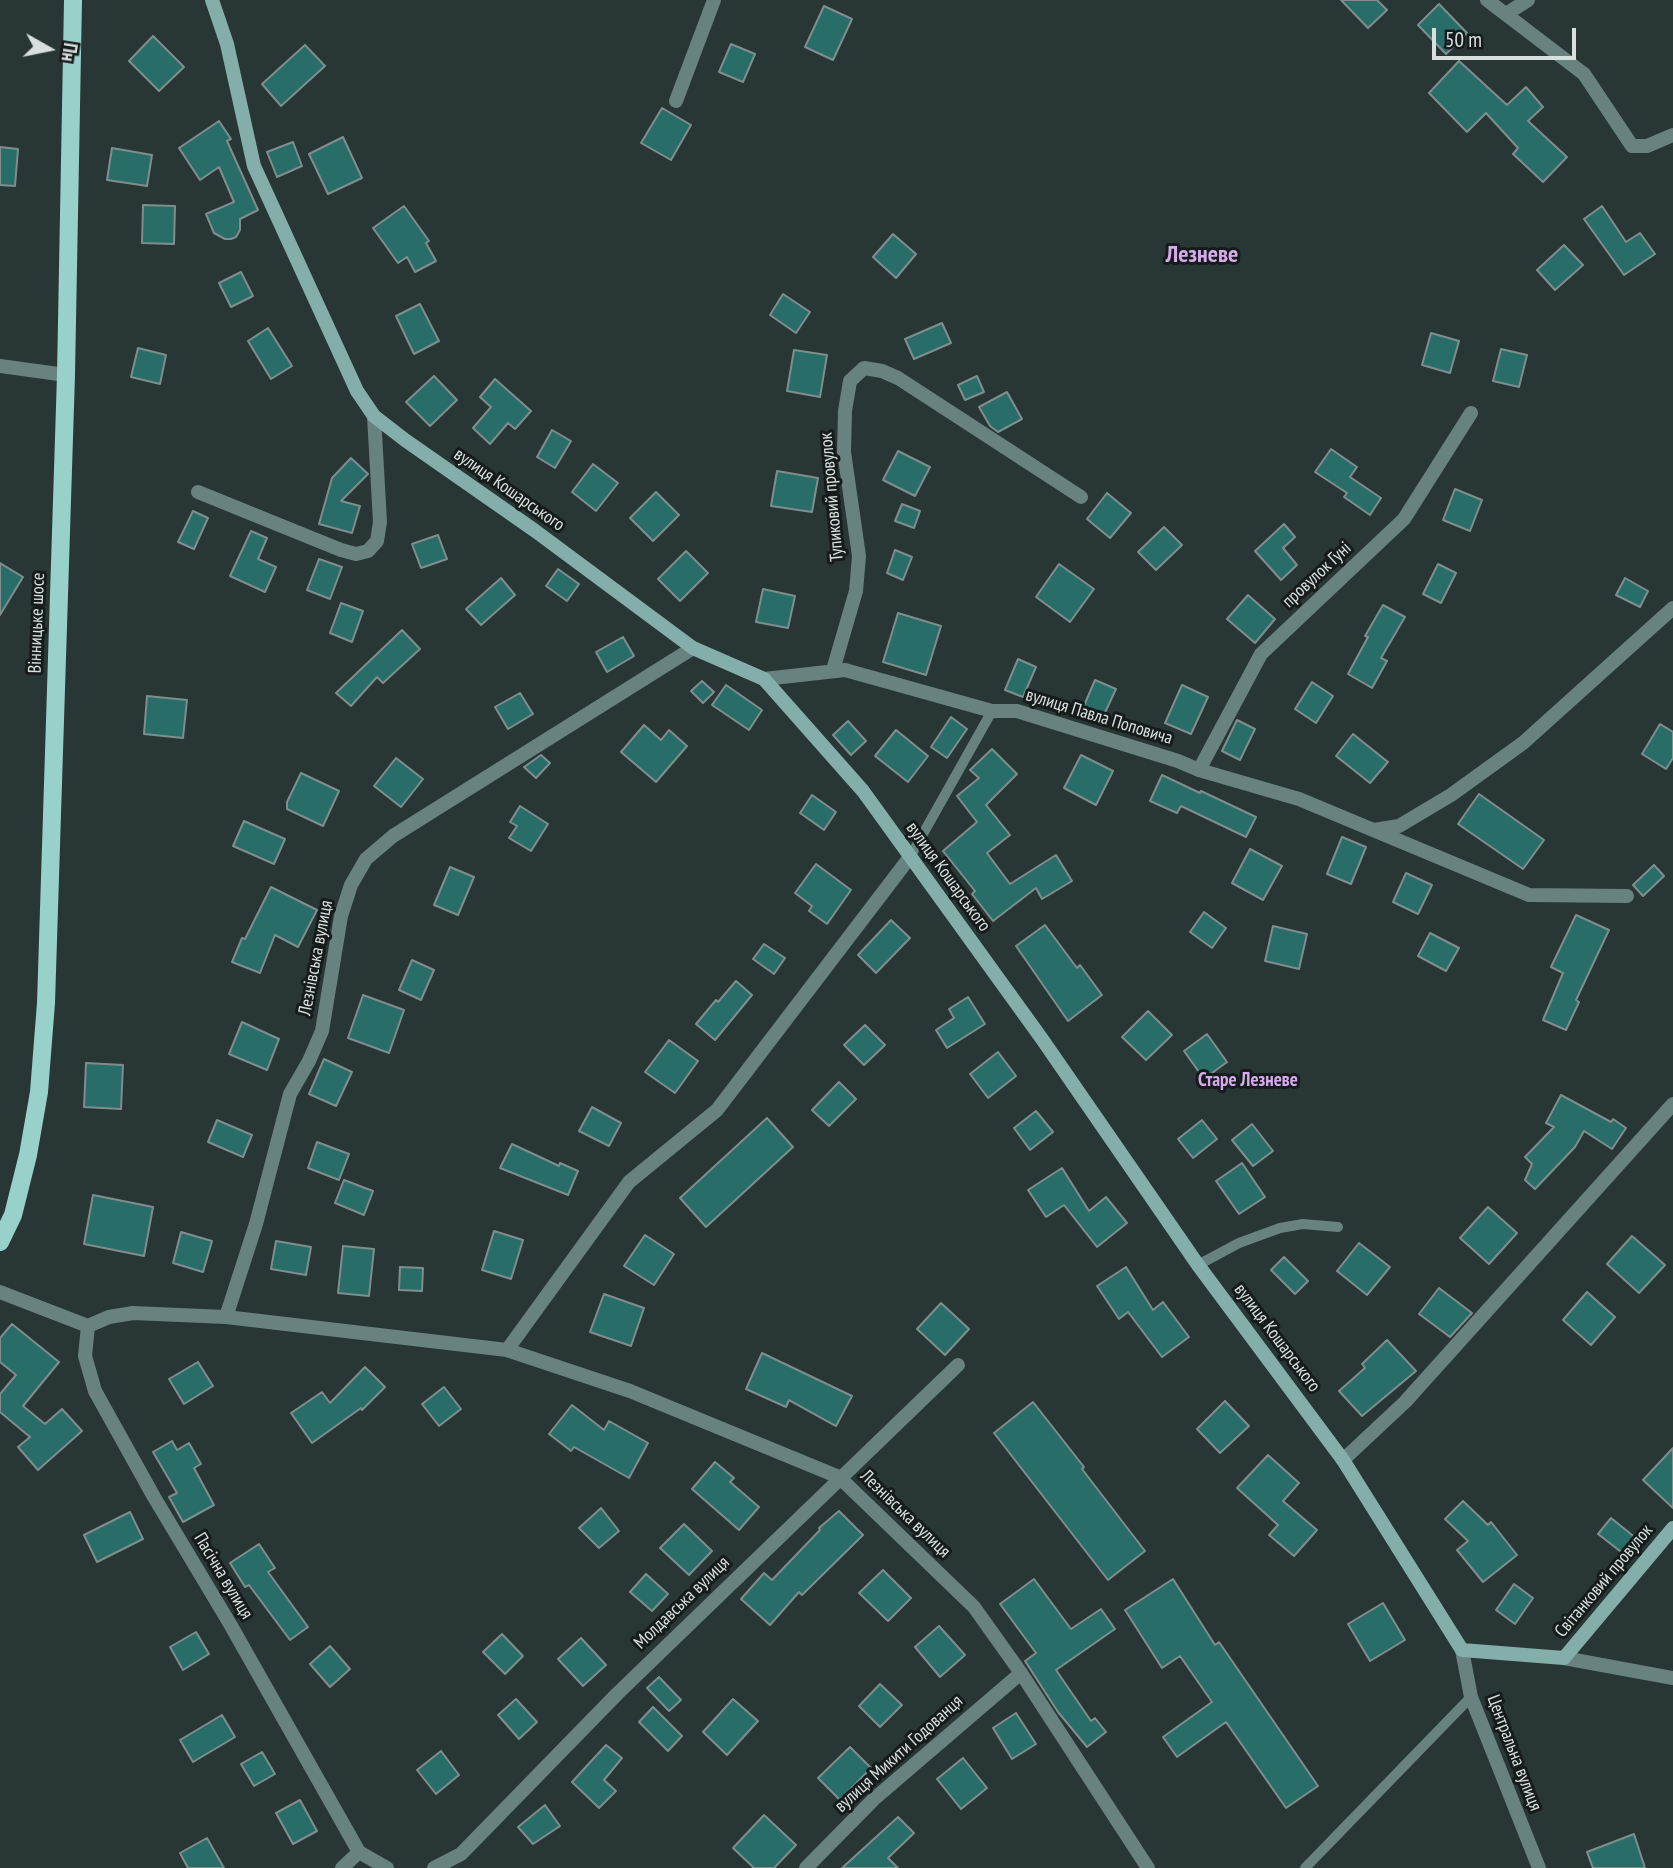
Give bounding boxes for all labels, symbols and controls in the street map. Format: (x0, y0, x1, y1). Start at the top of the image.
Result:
north arrow (14, 14, 84, 84)
scale bar (1435, 14, 1578, 58)
text: 50 m (1445, 26, 1482, 53)
text: Пн (56, 41, 83, 63)
district label: Лезневе (1166, 241, 1238, 269)
street label: Тупиковий провулок (816, 432, 848, 562)
street label: вулиця Кошарського (450, 444, 568, 536)
street label: провулок Гуні (1278, 538, 1356, 612)
street label: Вінницьке шосе (24, 572, 50, 674)
street label: вулиця Павла Поповича (1023, 684, 1175, 750)
street label: вулиця Кошарського (901, 818, 995, 936)
street label: Лезнівська вулиця (294, 899, 338, 1017)
district label: Старе Лезневе (1198, 1070, 1298, 1092)
street label: вулиця Кошарського (1229, 1280, 1325, 1396)
street label: Лезнівська вулиця (855, 1466, 955, 1562)
street label: Світанковий провулок (1550, 1520, 1658, 1642)
street label: Пасічна вулиця (189, 1529, 257, 1623)
street label: Молдавська вулиця (630, 1552, 734, 1654)
street label: вулиця Микити Годованця (830, 1691, 968, 1817)
street label: Центральна вулиця (1482, 1692, 1546, 1814)

